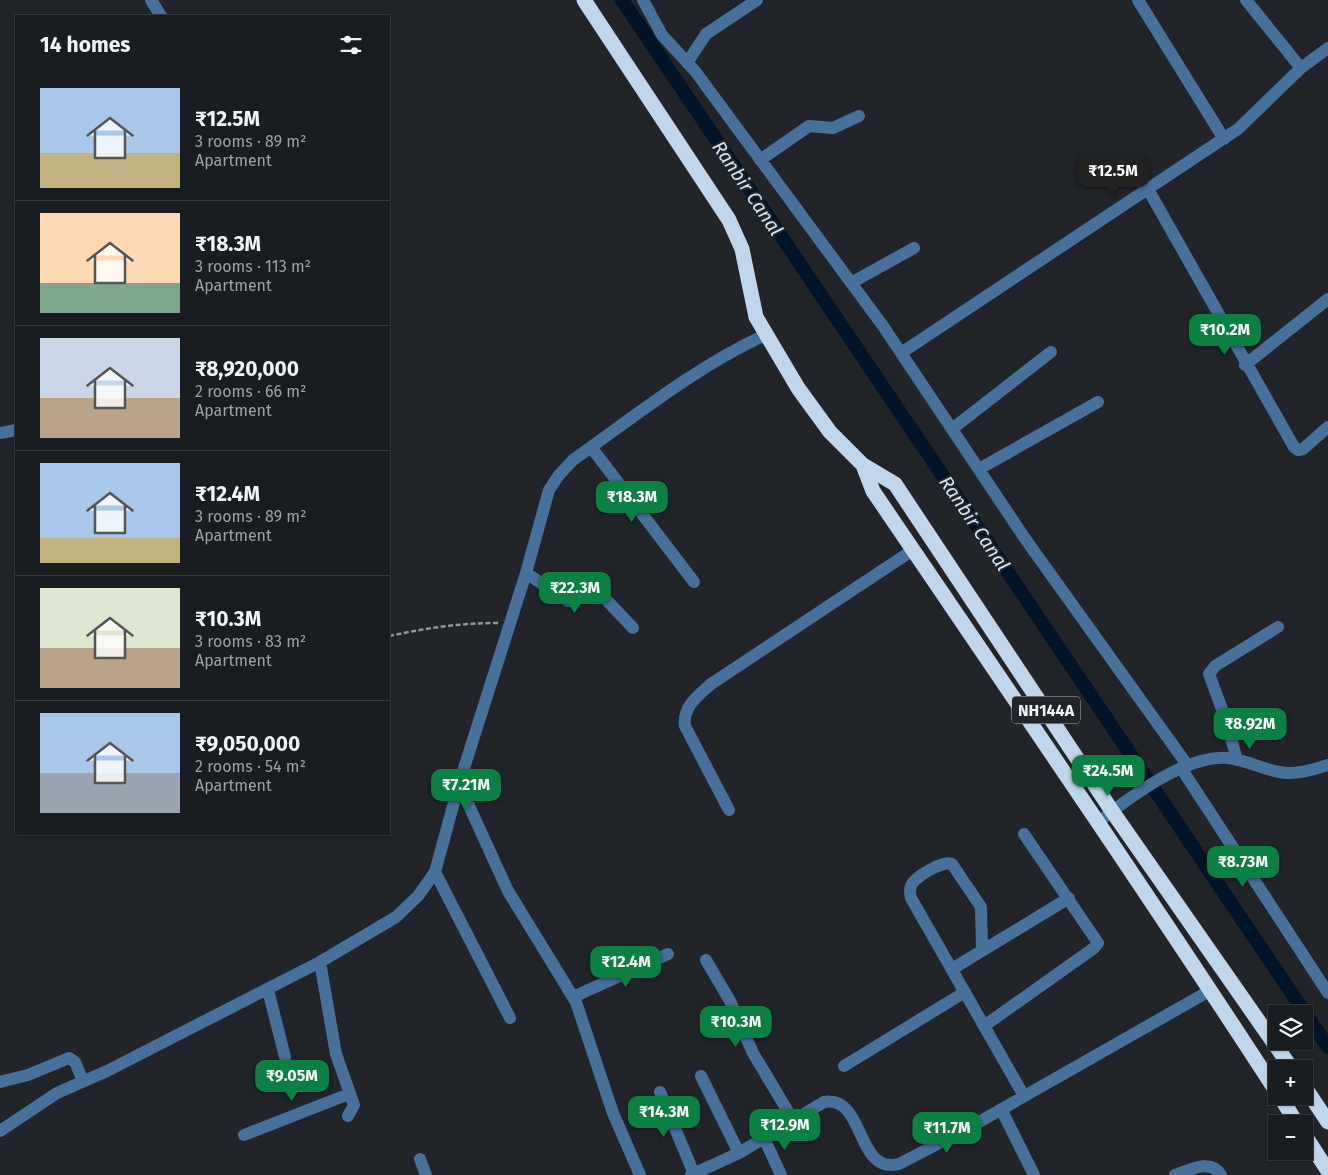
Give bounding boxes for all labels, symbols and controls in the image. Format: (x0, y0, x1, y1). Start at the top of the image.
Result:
icon: filters (337, 31, 365, 59)
text: 14 homes (40, 32, 130, 58)
text: ₹12.5M (195, 106, 260, 132)
icon: home (80, 108, 140, 168)
text: 3 rooms · 89 m² (195, 132, 306, 151)
water label: Ranbir Canal (707, 136, 788, 240)
text: Apartment (195, 151, 272, 170)
pin: ₹12.5M (1072, 154, 1154, 197)
text: ₹12.5M (1088, 161, 1138, 180)
text: ₹18.3M (195, 231, 261, 257)
icon: home (80, 233, 140, 293)
text: 3 rooms · 113 m² (195, 257, 311, 276)
text: Apartment (195, 276, 272, 295)
pin: ₹10.2M (1184, 314, 1266, 356)
text: ₹10.2M (1200, 320, 1250, 339)
text: ₹8,920,000 (195, 356, 299, 382)
icon: home (80, 358, 140, 418)
text: 2 rooms · 66 m² (195, 382, 306, 401)
text: Apartment (195, 401, 272, 420)
water label: Ranbir Canal (934, 471, 1015, 575)
pin: ₹18.3M (591, 480, 673, 523)
text: ₹12.4M (195, 481, 260, 507)
icon: home (80, 483, 140, 543)
text: ₹18.3M (607, 487, 657, 506)
text: 3 rooms · 89 m² (195, 507, 306, 526)
text: Apartment (195, 526, 272, 545)
pin: ₹22.3M (534, 572, 616, 614)
text: ₹22.3M (550, 578, 600, 597)
text: ₹10.3M (195, 606, 261, 632)
icon: home (80, 608, 140, 668)
text: 3 rooms · 83 m² (195, 632, 306, 651)
text: Apartment (195, 651, 272, 670)
road number: NH144A (1012, 696, 1080, 724)
pin: ₹8.92M (1209, 708, 1291, 750)
text: ₹8.92M (1225, 714, 1275, 733)
text: ₹9,050,000 (195, 731, 300, 757)
icon: home (80, 733, 140, 793)
pin: ₹24.5M (1067, 754, 1149, 797)
text: 2 rooms · 54 m² (195, 757, 306, 776)
text: ₹24.5M (1083, 761, 1133, 780)
pin: ₹7.21M (425, 768, 507, 811)
text: ₹7.21M (442, 775, 490, 794)
text: Apartment (195, 776, 272, 795)
pin: ₹8.73M (1202, 846, 1284, 888)
text: ₹8.73M (1218, 852, 1268, 871)
pin: ₹12.4M (585, 946, 667, 988)
text: ₹12.4M (601, 952, 651, 971)
map controls (1268, 1005, 1313, 1160)
button: layers (1268, 1005, 1313, 1050)
pin: ₹10.3M (695, 1006, 777, 1048)
text: ₹10.3M (711, 1012, 761, 1031)
pin: ₹9.05M (251, 1060, 333, 1102)
button: + (1268, 1060, 1313, 1105)
text: ₹9.05M (266, 1066, 318, 1085)
pin: ₹14.3M (623, 1096, 705, 1138)
text: ₹14.3M (639, 1102, 689, 1121)
pin: ₹12.9M (744, 1108, 826, 1151)
pin: ₹11.7M (906, 1112, 988, 1154)
text: ₹12.9M (760, 1115, 810, 1134)
button: − (1268, 1115, 1313, 1160)
text: ₹11.7M (923, 1118, 971, 1137)

